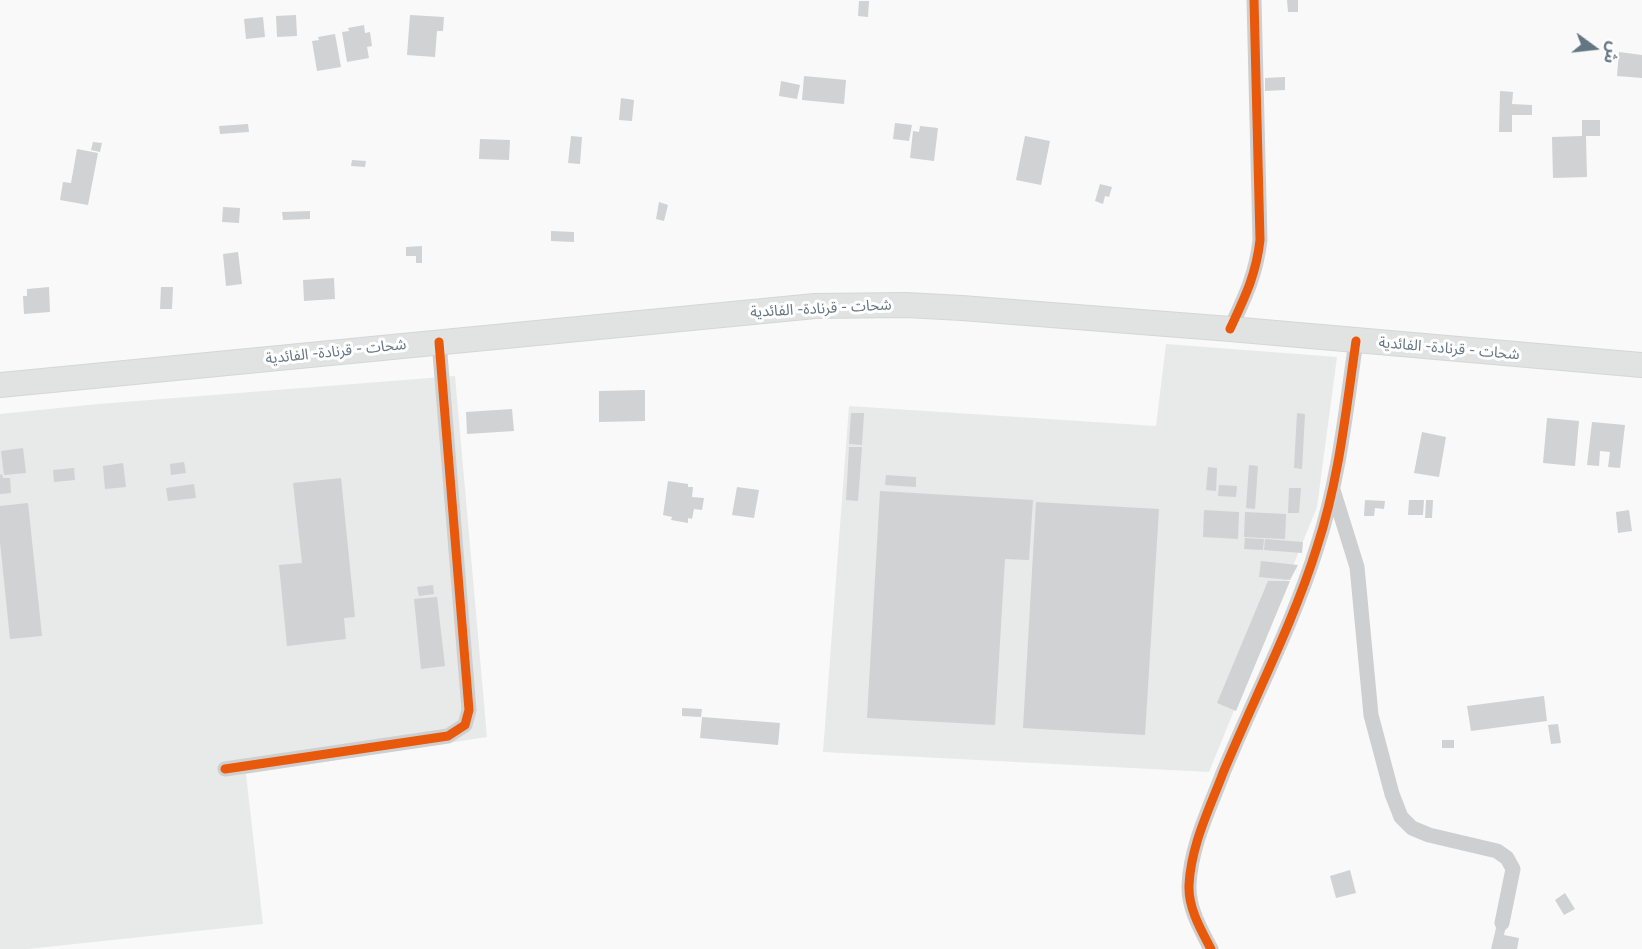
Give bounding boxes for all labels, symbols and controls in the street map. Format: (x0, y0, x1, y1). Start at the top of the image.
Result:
north arrow (1564, 18, 1624, 78)
text: ش (1600, 40, 1624, 66)
street label: شحات - قرنادة- الفائدية (750, 296, 892, 322)
street label: شحات - قرنادة- الفائدية (1378, 334, 1520, 364)
street label: شحات - قرنادة- الفائدية (265, 336, 407, 368)

